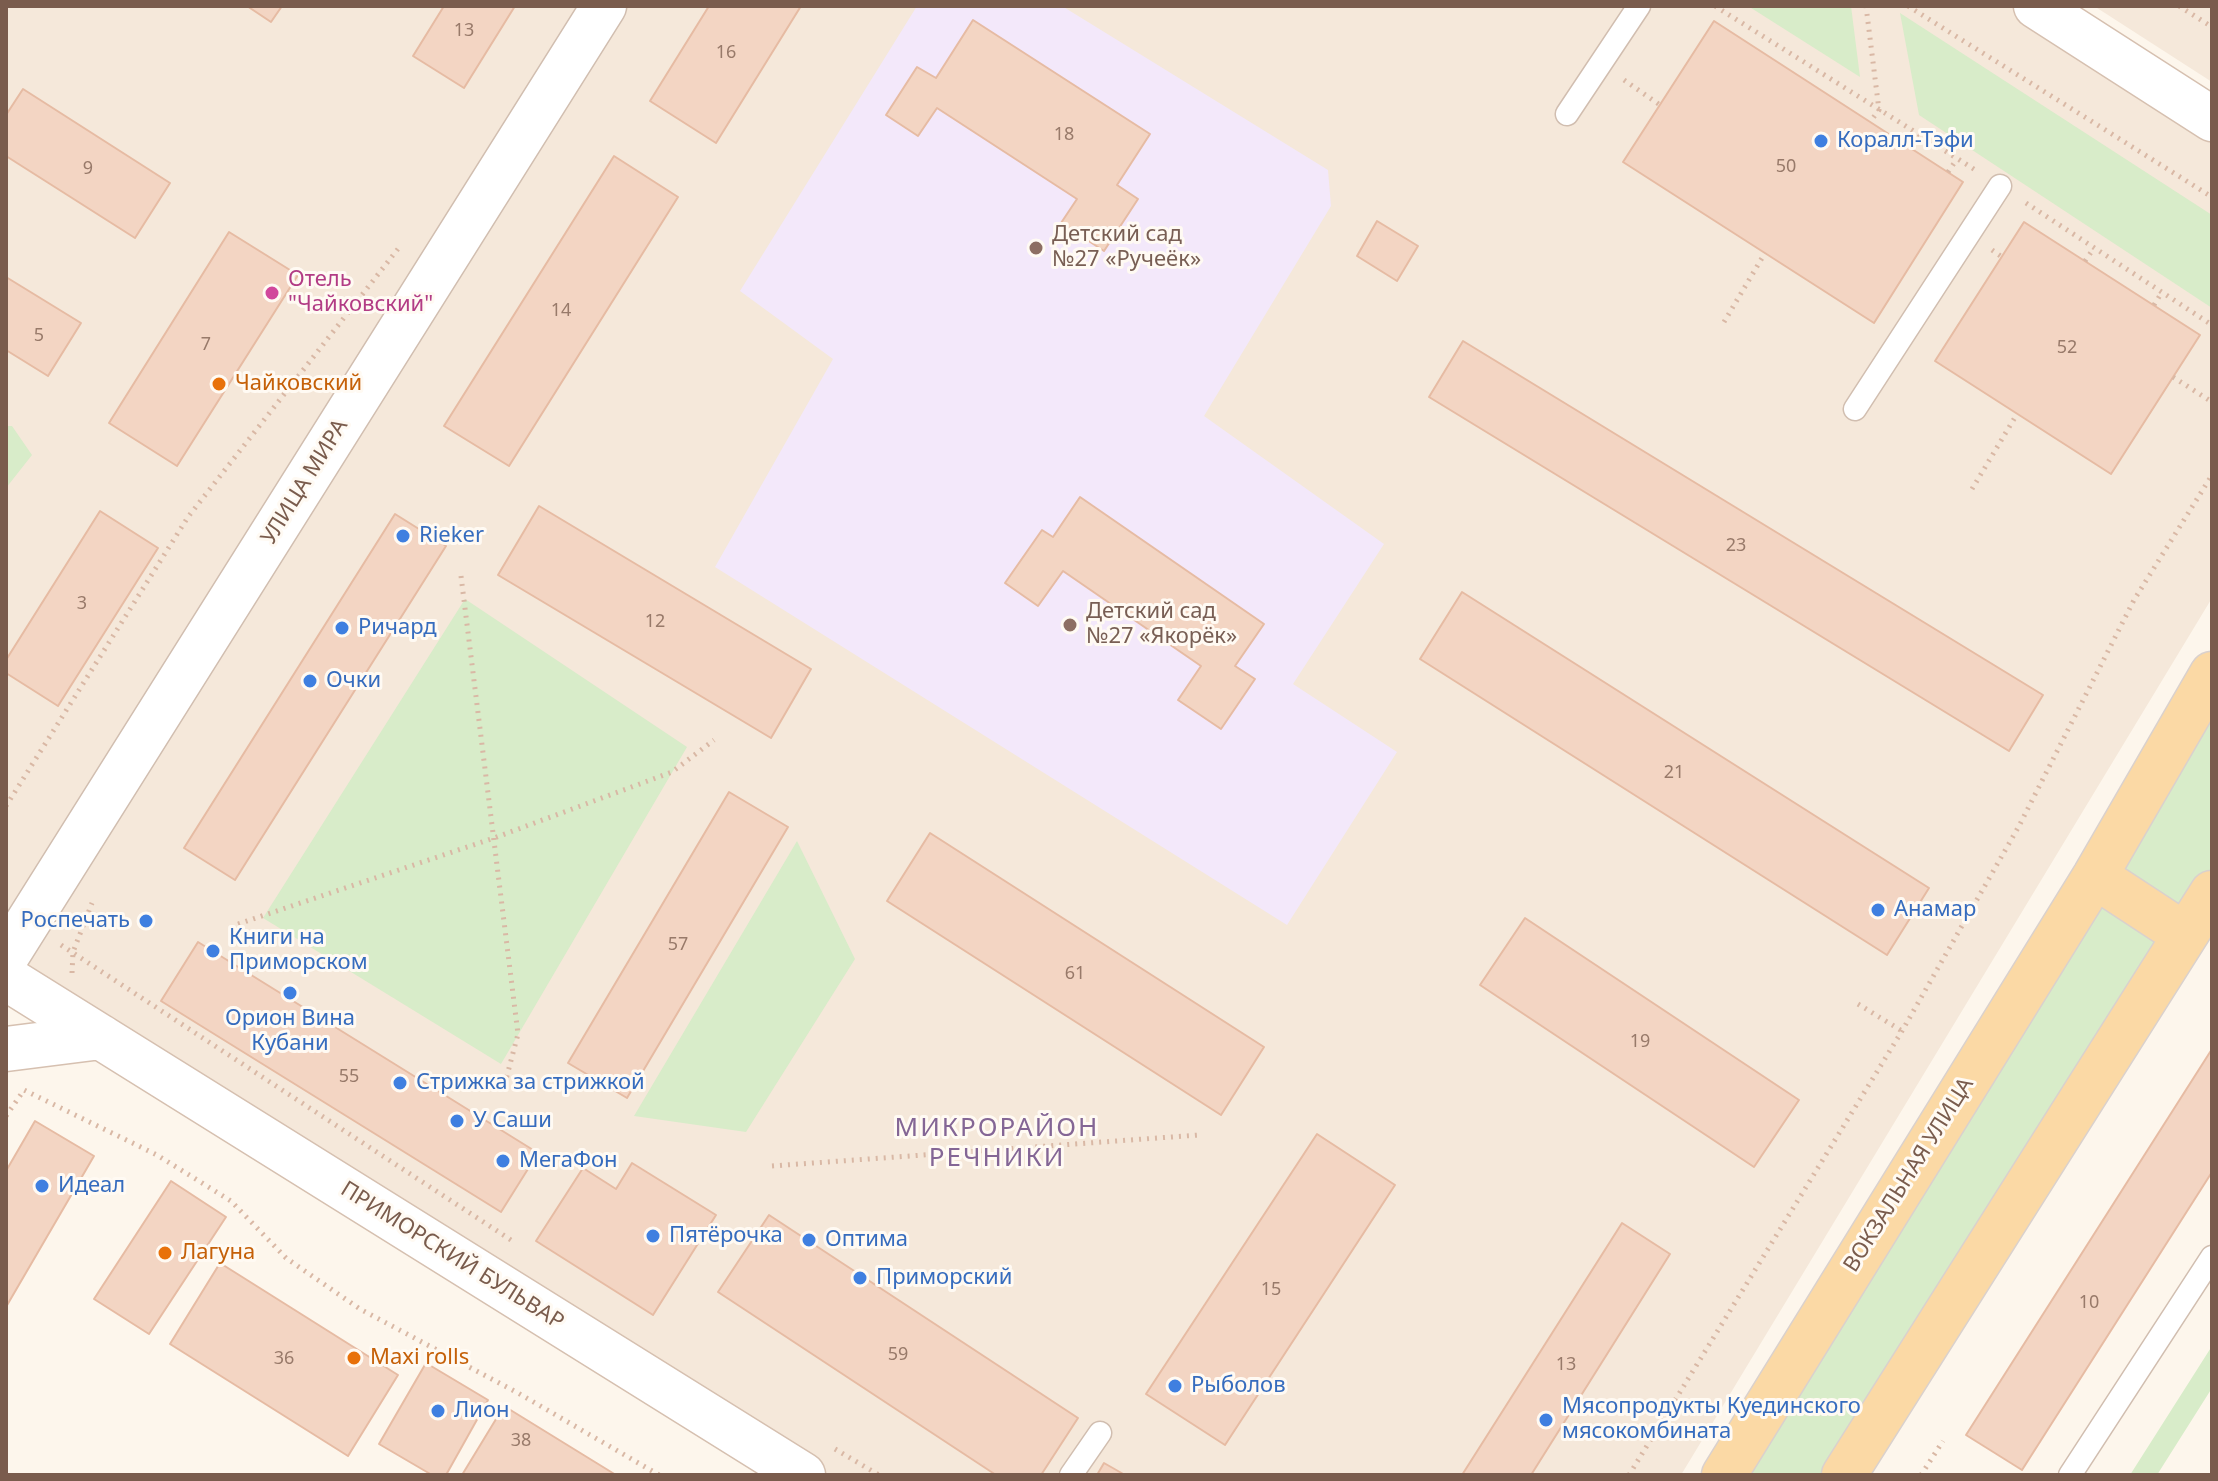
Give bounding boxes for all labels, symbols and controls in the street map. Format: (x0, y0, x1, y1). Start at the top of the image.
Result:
house number: 13 (454, 20, 474, 42)
house number: 16 (716, 42, 736, 64)
house number: 18 (1054, 124, 1074, 146)
place label: Коралл-Тэфи (1837, 128, 1974, 154)
marker: Коралл-Тэфи (1812, 132, 1830, 150)
house number: 50 (1776, 156, 1796, 178)
house number: 9 (83, 158, 93, 180)
place label: Детский сад №27 «Ручеёк» (1052, 222, 1201, 274)
marker: Детский сад №27 «Ручеёк» (1027, 239, 1045, 257)
place label: Отель "Чайковский" (288, 267, 433, 318)
marker: Отель "Чайковский" (263, 284, 281, 302)
house number: 14 (551, 300, 571, 322)
house number: 5 (34, 325, 44, 347)
house number: 7 (201, 334, 211, 356)
house number: 52 (2057, 337, 2077, 359)
place label: Чайковский (235, 371, 362, 397)
marker: Чайковский (210, 375, 228, 393)
street label: УЛИЦА МИРА (256, 415, 354, 549)
place label: Rieker (419, 523, 484, 549)
marker: Rieker (394, 527, 412, 545)
house number: 23 (1726, 535, 1746, 557)
house number: 3 (77, 593, 87, 615)
place label: Детский сад №27 «Якорёк» (1086, 599, 1237, 650)
house number: 12 (645, 611, 665, 633)
place label: Ричард (358, 615, 437, 641)
marker: Детский сад №27 «Якорёк» (1061, 616, 1079, 634)
marker: Ричард (333, 619, 351, 637)
place label: Очки (326, 668, 381, 694)
marker: Очки (301, 672, 319, 690)
house number: 21 (1664, 762, 1684, 784)
place label: Анамар (1894, 897, 1976, 923)
marker: Анамар (1869, 901, 1887, 919)
place label: Роспечать (21, 908, 130, 934)
marker: Роспечать (137, 912, 155, 930)
place label: Книги на Приморском (229, 925, 368, 976)
house number: 57 (668, 934, 688, 956)
marker: Книги на Приморском (204, 942, 222, 960)
house number: 61 (1065, 963, 1085, 985)
marker: Орион Вина Кубани (281, 984, 299, 1002)
place label: Орион Вина Кубани (225, 1006, 355, 1058)
house number: 19 (1630, 1031, 1650, 1053)
house number: 55 (339, 1066, 359, 1088)
place label: Стрижка за стрижкой (416, 1070, 645, 1096)
street label: ВОКЗАЛЬНАЯ УЛИЦА (1838, 1073, 1980, 1277)
marker: Стрижка за стрижкой (391, 1074, 409, 1092)
place label: У Саши (473, 1108, 552, 1134)
marker: У Саши (448, 1112, 466, 1130)
district label: МИКРОРАЙОН РЕЧНИКИ (895, 1113, 1099, 1174)
place label: МегаФон (519, 1148, 617, 1174)
marker: МегаФон (494, 1152, 512, 1170)
place label: Идеал (58, 1173, 125, 1199)
street label: ПРИМОРСКИЙ БУЛЬВАР (335, 1176, 569, 1336)
marker: Идеал (33, 1177, 51, 1195)
place label: Пятёрочка (669, 1223, 783, 1249)
marker: Пятёрочка (644, 1227, 662, 1245)
place label: Оптима (825, 1227, 908, 1253)
marker: Оптима (800, 1231, 818, 1249)
place label: Лагуна (181, 1240, 255, 1266)
marker: Лагуна (156, 1244, 174, 1262)
place label: Приморский (876, 1265, 1012, 1291)
marker: Приморский (851, 1269, 869, 1287)
house number: 15 (1261, 1279, 1281, 1301)
house number: 10 (2079, 1292, 2099, 1314)
house number: 59 (888, 1344, 908, 1366)
place label: Maxi rolls (370, 1345, 469, 1371)
house number: 36 (274, 1348, 294, 1370)
marker: Maxi rolls (345, 1349, 363, 1367)
house number: 13 (1556, 1354, 1576, 1376)
place label: Рыболов (1191, 1373, 1286, 1399)
marker: Рыболов (1166, 1377, 1184, 1395)
place label: Мясопродукты Куединского мясокомбината (1562, 1394, 1861, 1446)
place label: Лион (454, 1398, 510, 1424)
marker: Лион (429, 1402, 447, 1420)
marker: Мясопродукты Куединского мясокомбината (1537, 1411, 1555, 1429)
house number: 38 (511, 1430, 531, 1452)

